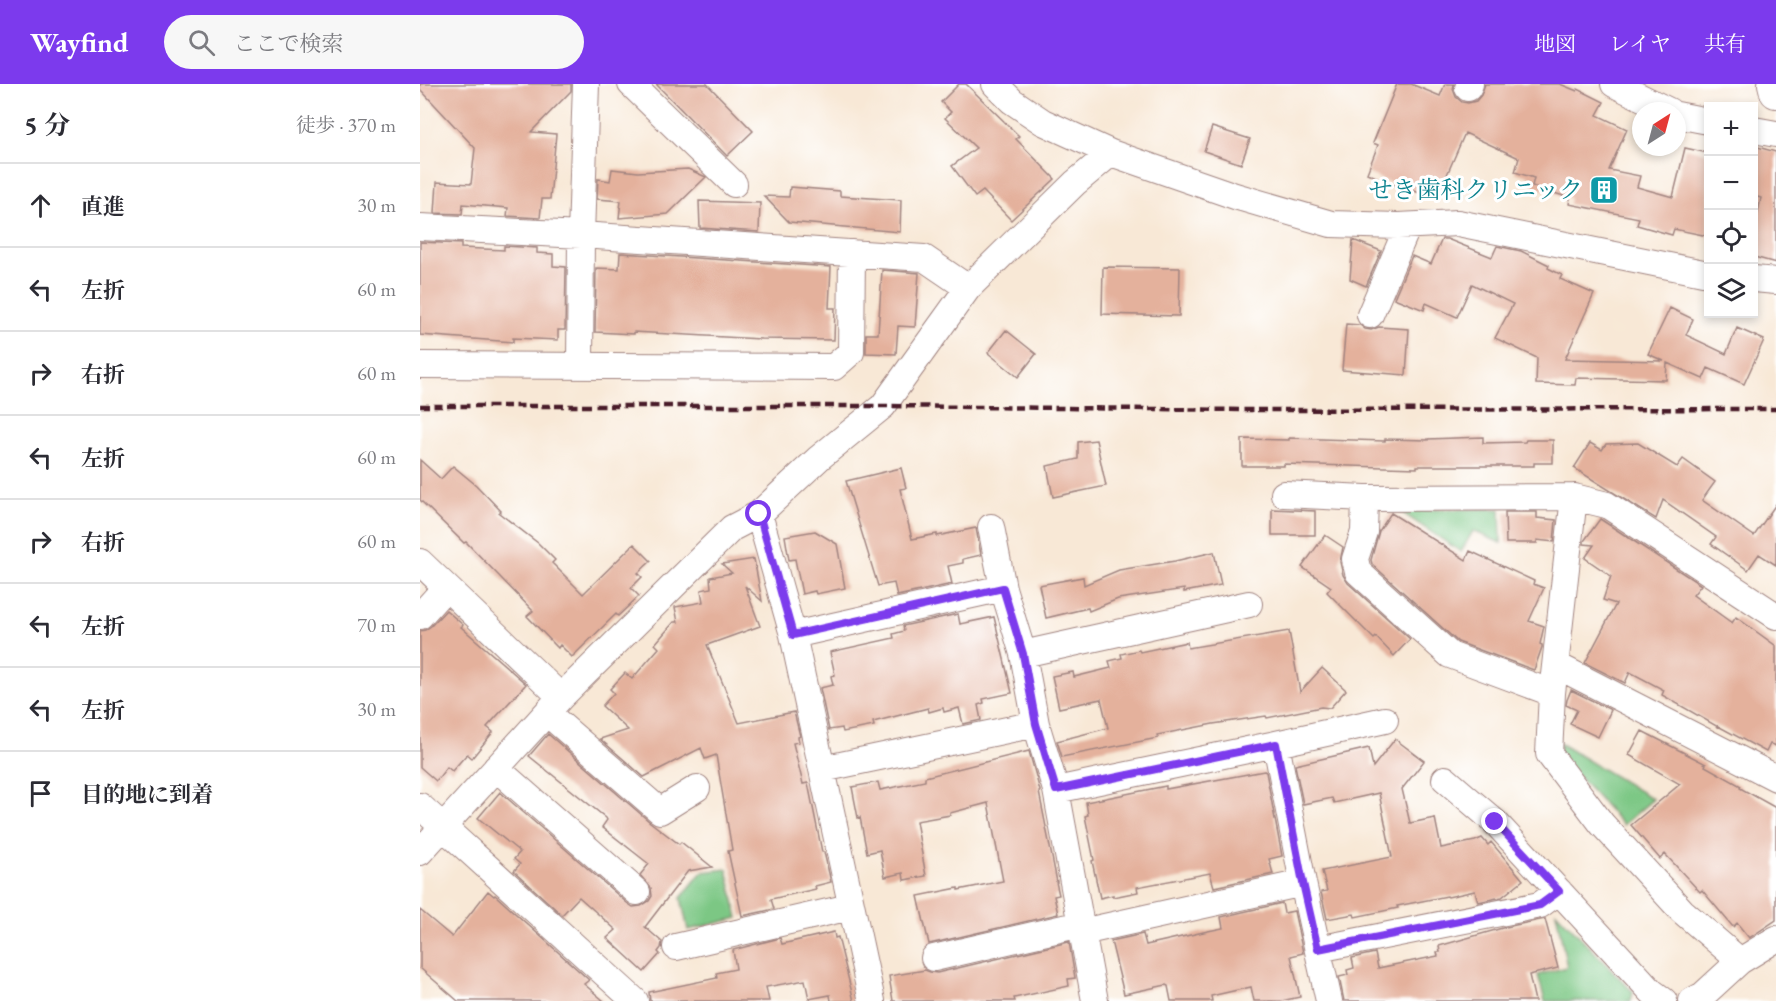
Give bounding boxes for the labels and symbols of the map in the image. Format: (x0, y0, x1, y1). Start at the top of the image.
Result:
north arrow (1632, 102, 1686, 156)
place label: せき歯科クリニック (1368, 174, 1583, 205)
building icon: せき歯科クリニック (1588, 174, 1620, 206)
route start (745, 500, 771, 526)
route end (1481, 808, 1507, 834)

